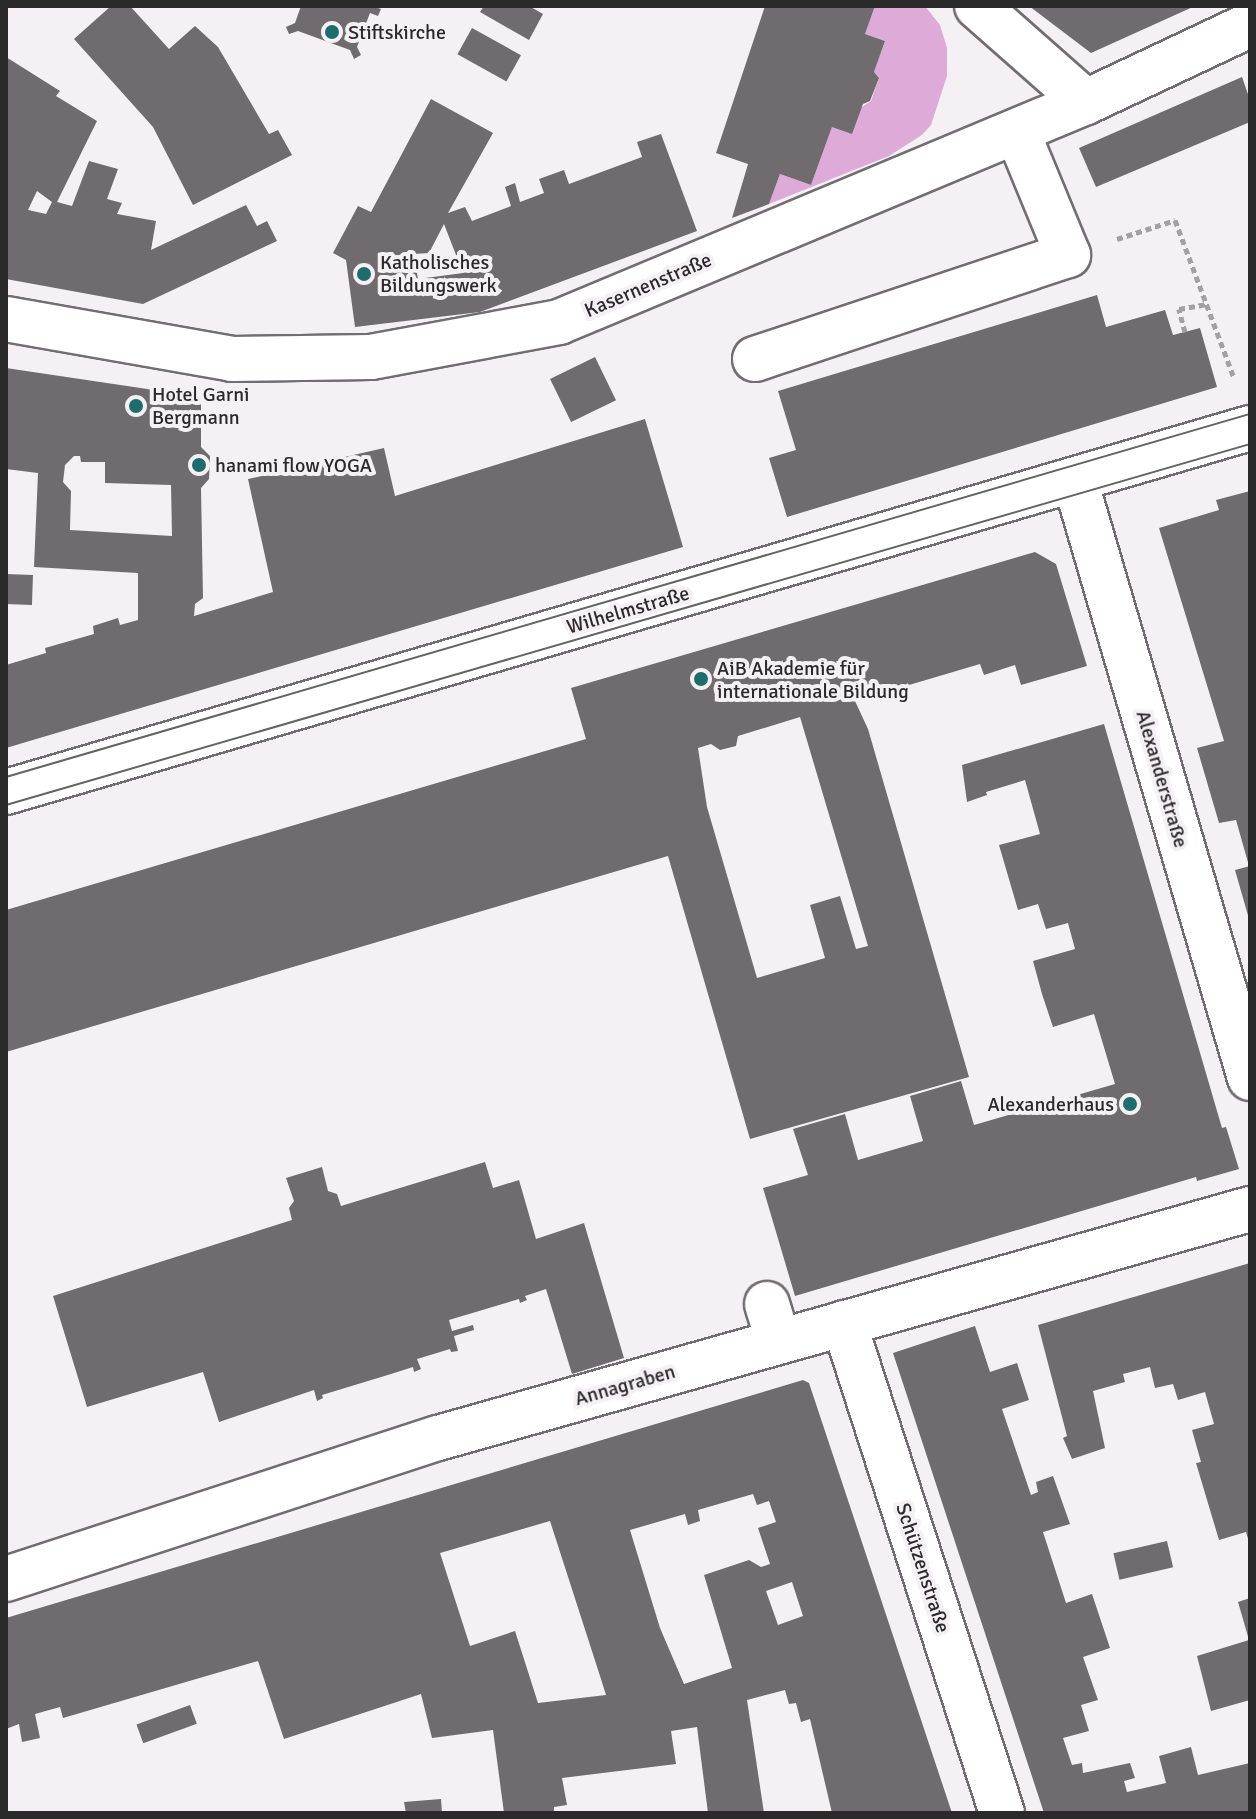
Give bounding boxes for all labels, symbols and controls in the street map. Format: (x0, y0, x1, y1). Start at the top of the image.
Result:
place label: Stiftskirche (348, 20, 446, 44)
marker: Stiftskirche (323, 23, 341, 41)
street label: Kasernenstraße (581, 247, 715, 323)
place label: Katholisches Bildungswerk (380, 250, 497, 297)
marker: Katholisches Bildungswerk (355, 265, 373, 283)
place label: Hotel Garni Bergmann (152, 382, 249, 429)
marker: Hotel Garni Bergmann (127, 397, 145, 415)
place label: hanami flow YOGA (215, 453, 372, 477)
marker: hanami flow YOGA (190, 456, 208, 474)
street label: Wilhelmstraße (564, 581, 692, 639)
place label: AiB Akademie für internationale Bildung (717, 656, 909, 703)
marker: AiB Akademie für internationale Bildung (692, 670, 710, 688)
street label: Alexanderstraße (1131, 708, 1193, 850)
place label: Alexanderhaus (987, 1092, 1114, 1116)
marker: Alexanderhaus (1121, 1095, 1139, 1113)
street label: Annagraben (572, 1359, 678, 1411)
street label: Schützenstraße (891, 1500, 955, 1636)

